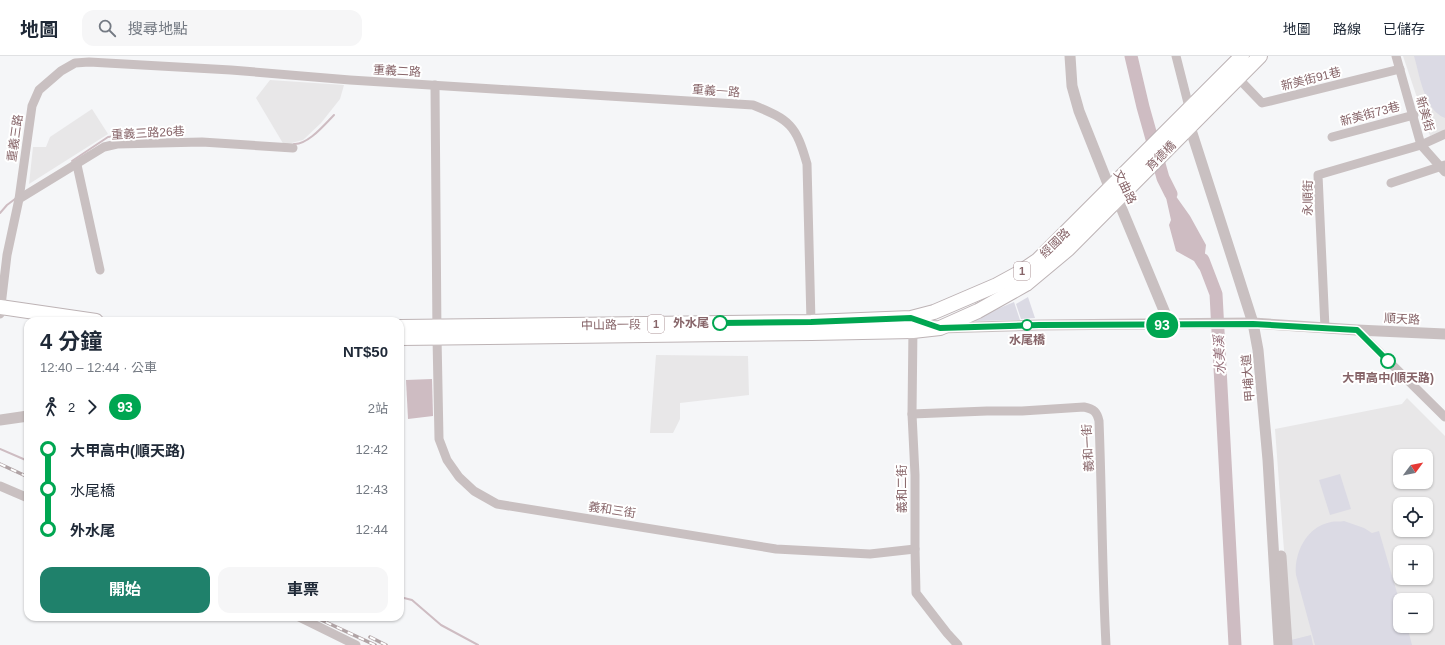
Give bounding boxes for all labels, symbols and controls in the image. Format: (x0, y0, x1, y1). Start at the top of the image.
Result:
search box (82, 10, 362, 46)
icon: search (96, 17, 118, 39)
text: 地圖 (20, 19, 58, 40)
text: 搜尋地點 (128, 20, 188, 37)
text: 地圖 (1283, 21, 1311, 37)
text: 路線 (1333, 21, 1361, 37)
text: 已儲存 (1383, 21, 1425, 37)
street label: 重義二路 (373, 63, 421, 79)
street label: 新美街91巷 (1280, 65, 1342, 93)
street label: 重義一路 (692, 82, 740, 100)
street label: 新美街 (1413, 95, 1437, 133)
street label: 新美街73巷 (1339, 99, 1401, 129)
street label: 重義三路 (5, 113, 25, 163)
street label: 重義三路26巷 (111, 124, 185, 142)
street label: 育德橋 (1143, 138, 1179, 174)
street label: 文曲路 (1111, 168, 1139, 206)
street label: 永順街 (1301, 180, 1315, 216)
street label: 經國路 (1037, 225, 1073, 261)
road number: 1 (1014, 262, 1030, 280)
street label: 順天路 (1384, 311, 1420, 327)
line badge: 93 (1144, 312, 1180, 338)
road number: 1 (648, 315, 664, 333)
marker: 外水尾 (712, 315, 728, 331)
place label: 外水尾 (673, 316, 709, 330)
street label: 中山路一段 (581, 317, 641, 333)
text: 93 (1154, 317, 1170, 333)
marker: 水尾橋 (1021, 319, 1033, 331)
text: 4 分鐘 (40, 329, 102, 354)
place label: 水尾橋 (1009, 333, 1046, 347)
water label: 水美溪 (1211, 333, 1228, 375)
text: NT$50 (343, 343, 388, 360)
street label: 甲埔大道 (1239, 353, 1257, 403)
marker: 大甲高中(順天路) (1380, 353, 1396, 369)
text: 12:40 – 12:44 · 公車 (40, 360, 157, 375)
place label: 大甲高中(順天路) (1342, 371, 1434, 385)
icon: walk (40, 396, 62, 418)
icon: forward (81, 396, 103, 418)
text: 93 (117, 399, 133, 415)
text: 2 (68, 400, 75, 415)
text: 2站 (368, 401, 388, 416)
street label: 義和一街 (1080, 424, 1096, 472)
text: 大甲高中(順天路) (70, 442, 185, 459)
text: 12:42 (355, 442, 388, 457)
north arrow (1393, 449, 1433, 489)
map controls (1393, 449, 1433, 633)
street label: 義和二街 (895, 465, 909, 513)
text: 水尾橋 (70, 482, 115, 499)
text: 12:43 (355, 482, 388, 497)
button: locate (1393, 497, 1433, 537)
street label: 義和三街 (587, 499, 637, 521)
text: 外水尾 (70, 522, 115, 539)
text: 12:44 (355, 522, 388, 537)
button: + (1393, 545, 1433, 585)
button: 開始 (40, 567, 210, 613)
button: 車票 (218, 567, 388, 613)
button: − (1393, 593, 1433, 633)

